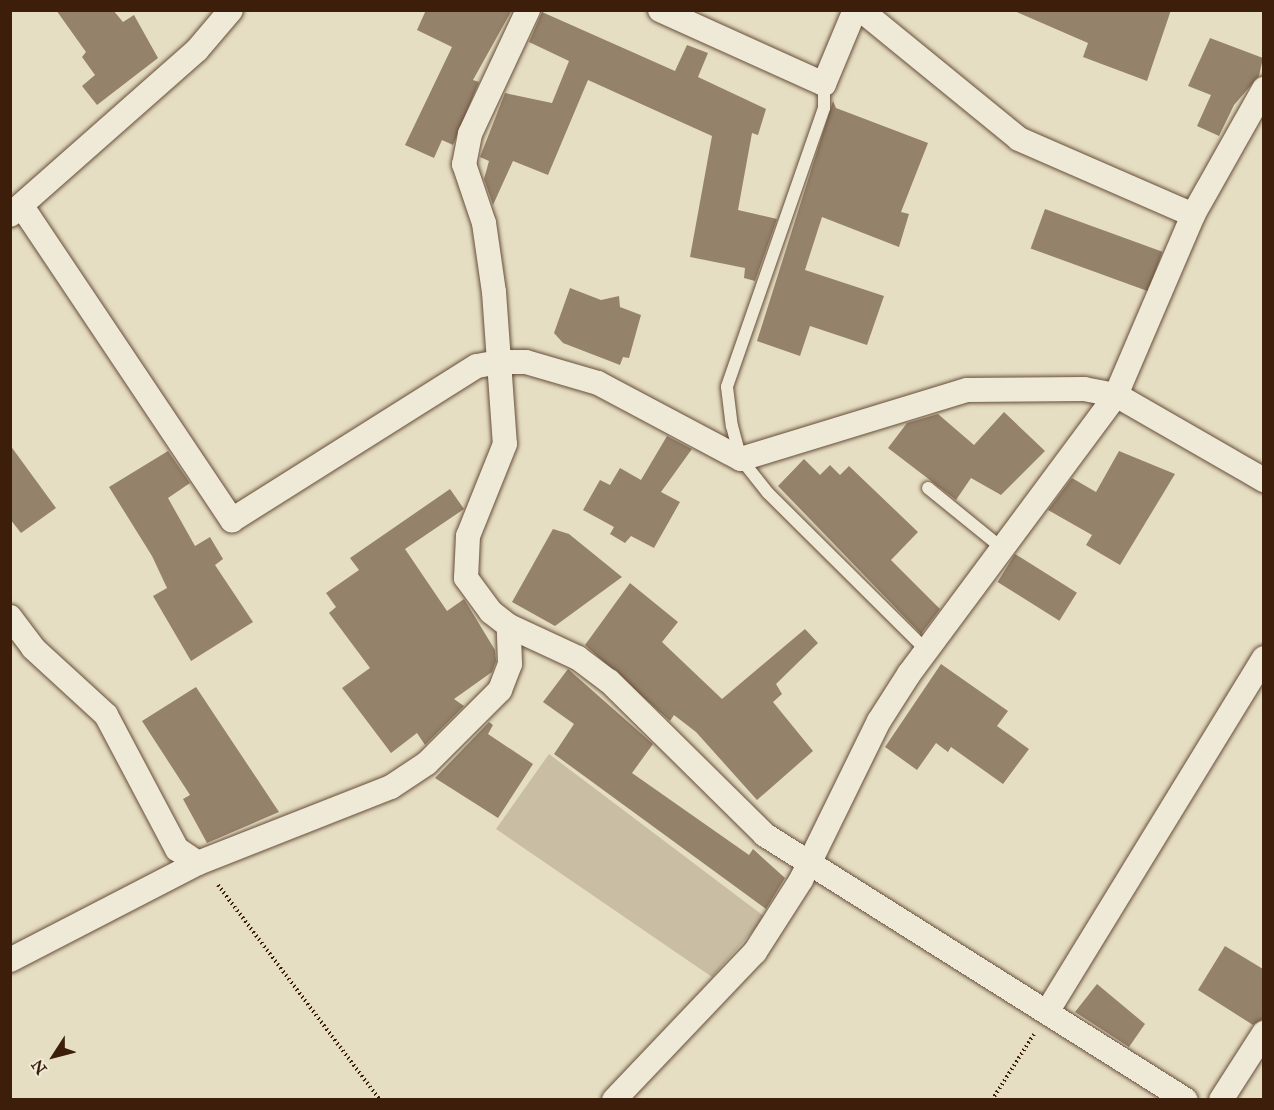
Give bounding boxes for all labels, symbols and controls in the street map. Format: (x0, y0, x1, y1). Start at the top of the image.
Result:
north arrow (24, 1026, 84, 1086)
text: N (27, 1056, 51, 1078)

